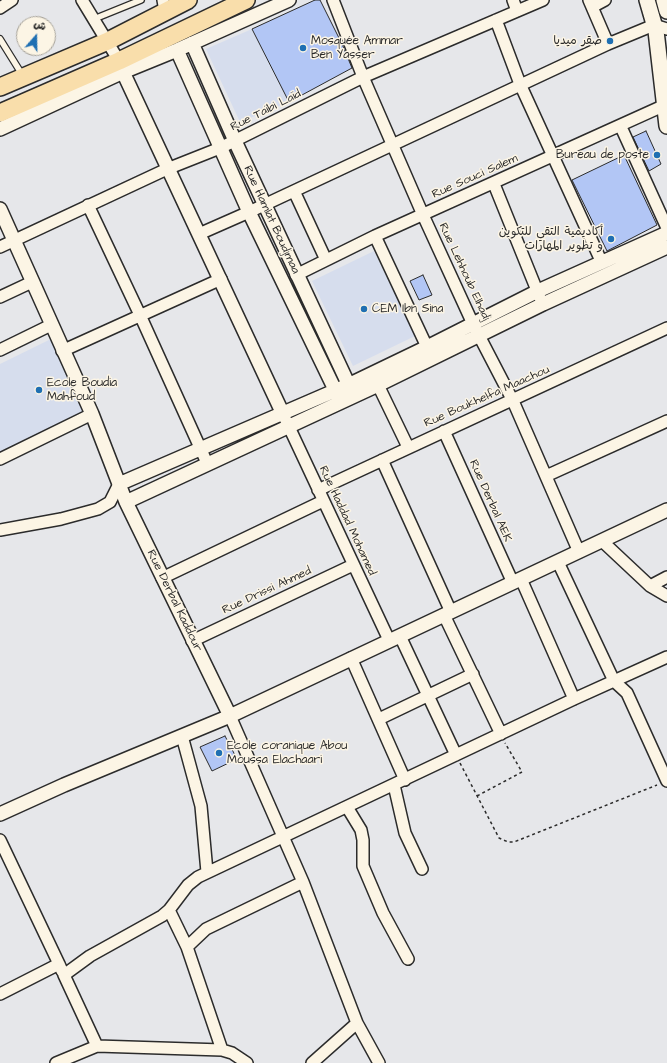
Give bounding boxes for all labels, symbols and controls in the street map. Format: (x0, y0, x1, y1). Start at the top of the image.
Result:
north arrow (16, 16, 56, 56)
text: ش (32, 16, 48, 34)
place label: Mosquée Ammar Ben Yasser (311, 34, 403, 62)
place label: صقر ميديا (553, 34, 602, 48)
marker: صقر ميديا (605, 36, 615, 46)
marker: Mosquée Ammar Ben Yasser (298, 43, 308, 53)
street label: Rue Taïbi Laïd (228, 87, 304, 135)
place label: Bureau de poste (556, 148, 649, 162)
marker: Bureau de poste (652, 150, 662, 160)
street label: Rue Souci Salem (430, 152, 520, 202)
street label: Rue Hamlat Boudjmaa (240, 164, 302, 276)
street label: Rue Lehhoub Elhadj (435, 221, 493, 323)
place label: أكاديمية التقي للتكوين و تطوير المهارات (499, 225, 603, 253)
marker: أكاديمية التقي للتكوين و تطوير المهارات (606, 234, 616, 244)
place label: CEM Ibn Sina (372, 302, 443, 316)
marker: CEM Ibn Sina (359, 304, 369, 314)
street label: Rue Boukhelfa Maachou (422, 363, 552, 431)
place label: Ecole Boudia Mahfoud (47, 376, 117, 404)
marker: Ecole Boudia Mahfoud (34, 385, 44, 395)
street label: Rue Derbal AEK (465, 458, 515, 544)
street label: Rue Haddad Mohamed (315, 464, 379, 578)
street label: Rue Derbal Kaddour (143, 548, 205, 654)
street label: Rue Drissi Ahmed (220, 564, 314, 618)
place label: Ecole coranique Abou Moussa Elachaari (227, 739, 347, 767)
marker: Ecole coranique Abou Moussa Elachaari (214, 748, 224, 758)

